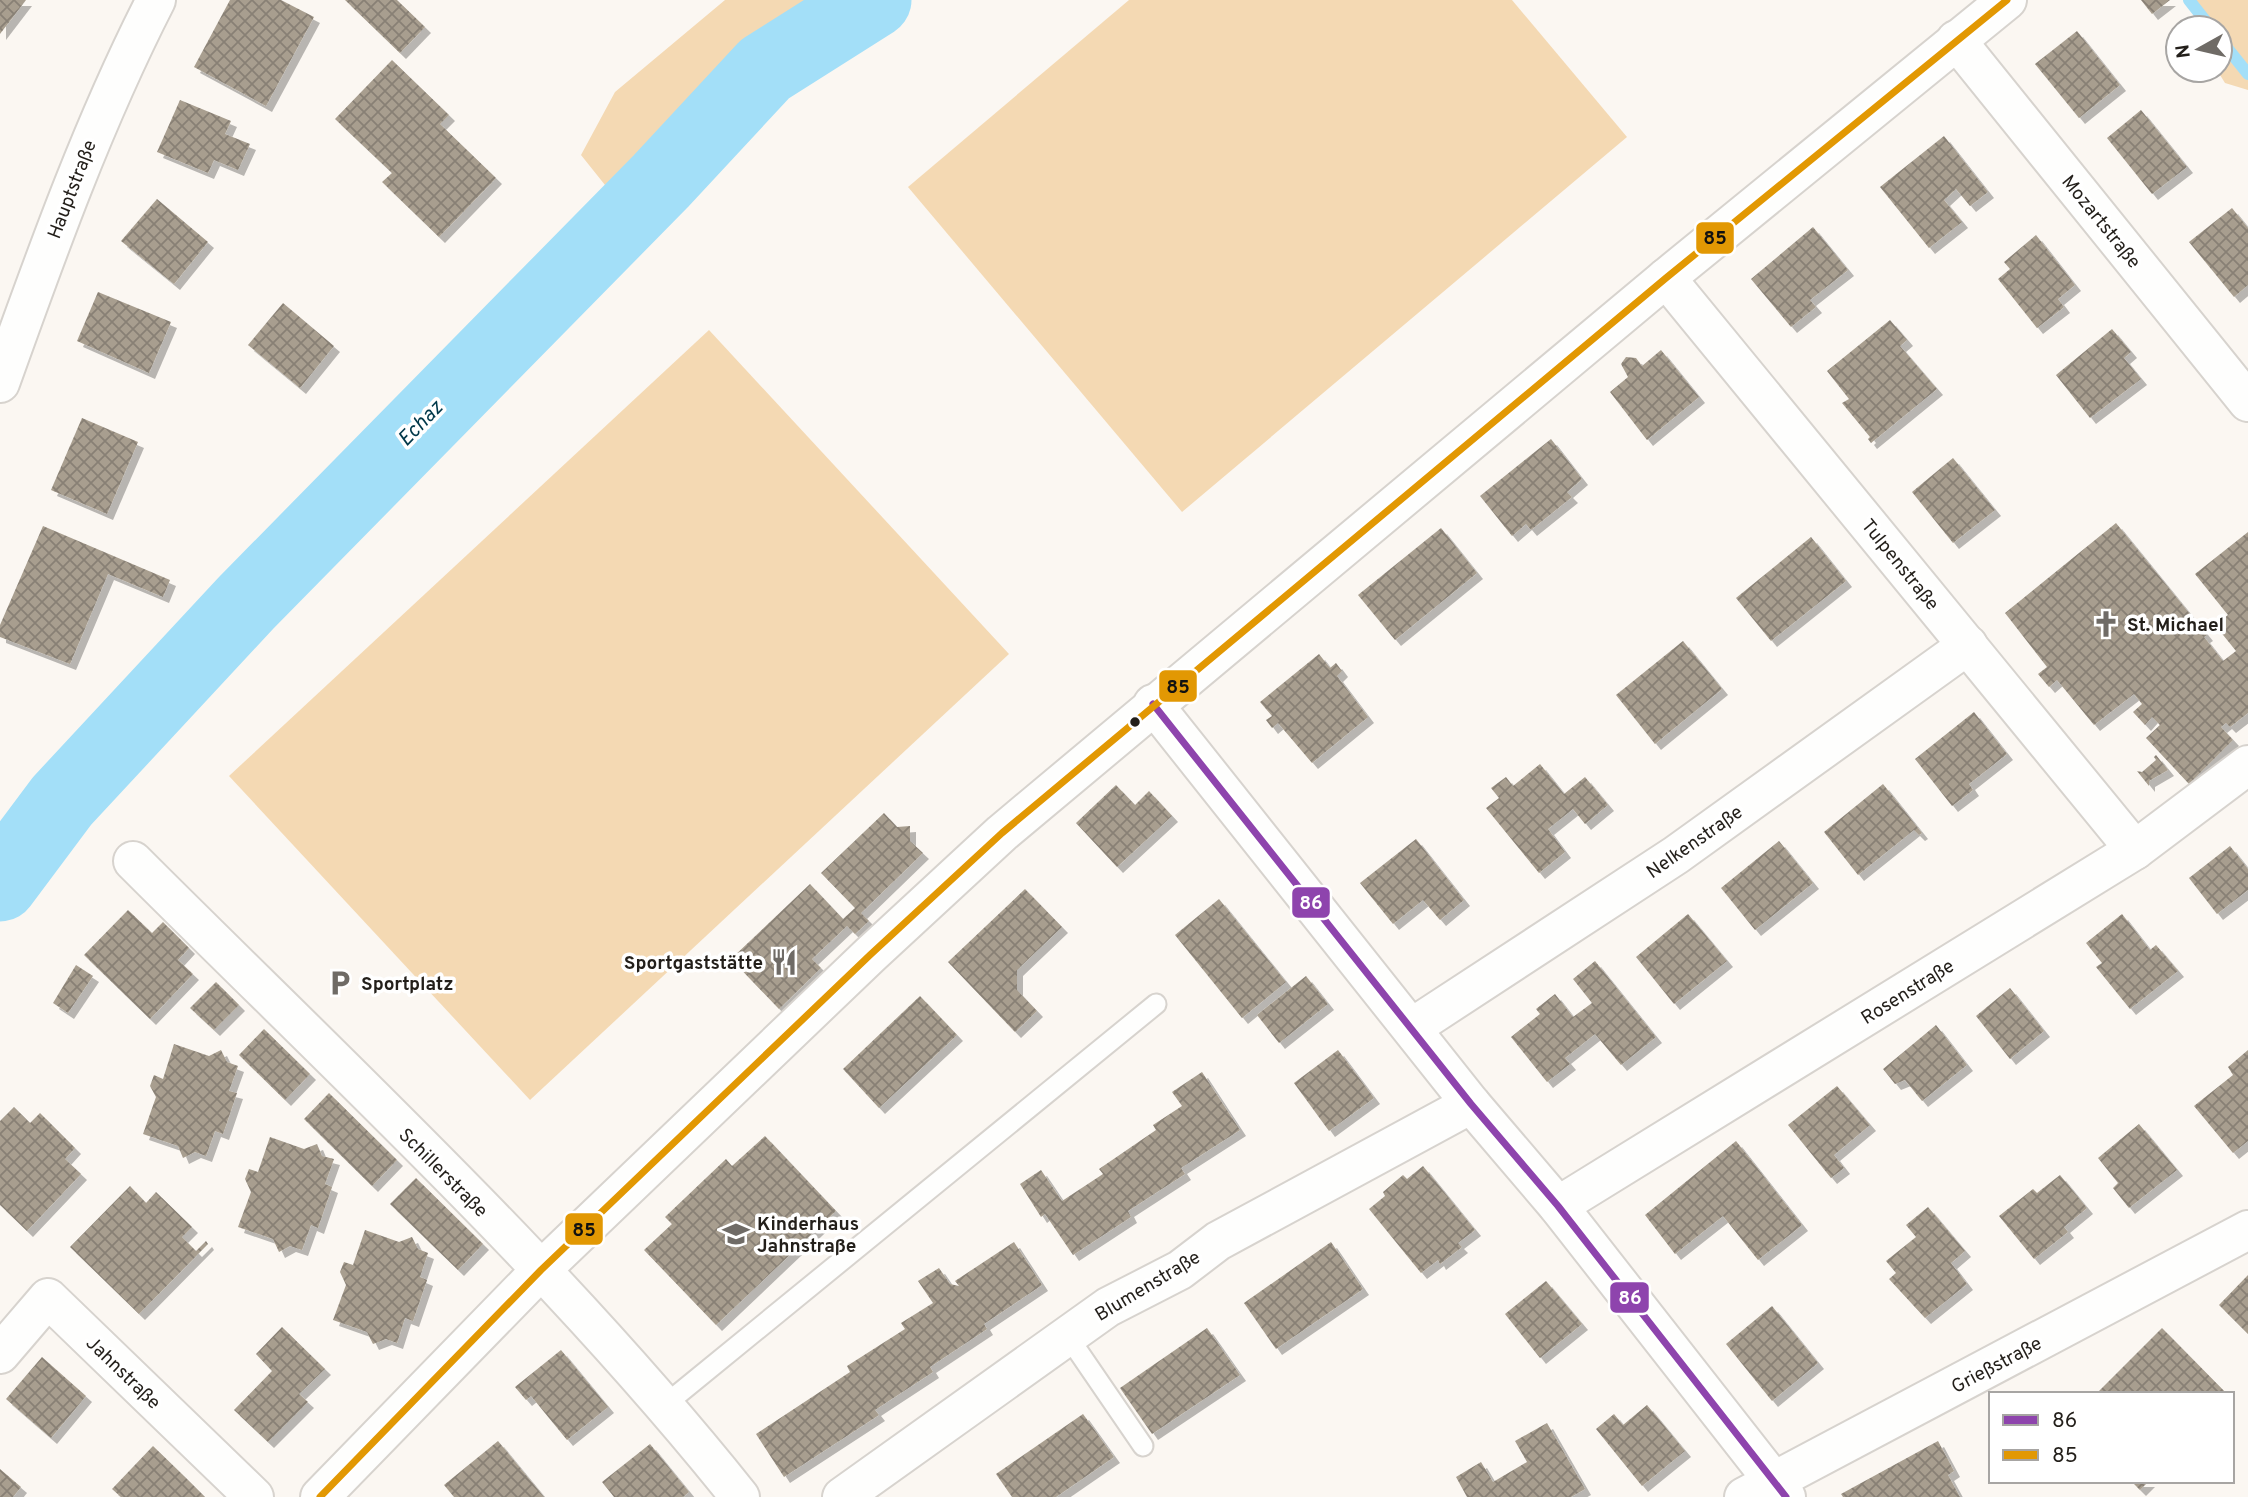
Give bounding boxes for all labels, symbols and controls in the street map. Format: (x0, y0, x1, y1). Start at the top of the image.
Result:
north arrow (2164, 14, 2234, 84)
text: N (2171, 43, 2197, 60)
street label: Hauptstraße (43, 137, 103, 243)
street label: Mozartstraße (2056, 171, 2145, 274)
line badge: 85 (1695, 221, 1735, 255)
text: 85 (1703, 227, 1727, 251)
water label: Echaz (393, 395, 450, 453)
street label: Tulpenstraße (1855, 515, 1944, 616)
church icon: St. Michael (2091, 609, 2121, 639)
place label: St. Michael (2127, 614, 2224, 638)
line badge: 85 (1158, 669, 1198, 703)
text: 85 (1166, 676, 1190, 700)
unlabelled marker (1128, 715, 1142, 729)
street label: Nelkenstraße (1642, 801, 1748, 885)
line badge: 86 (1291, 886, 1331, 919)
text: 86 (1299, 892, 1323, 916)
restaurant icon: Sportgaststätte (769, 947, 799, 977)
place label: Sportgaststätte (624, 952, 763, 976)
street label: Rosenstraße (1857, 955, 1959, 1031)
parking icon: Sportplatz (325, 968, 355, 998)
place label: Sportplatz (361, 973, 453, 997)
street label: Schillerstraße (393, 1124, 492, 1223)
line badge: 85 (564, 1212, 604, 1246)
place label: Kinderhaus Jahnstraße (757, 1213, 859, 1259)
text: 85 (572, 1219, 596, 1243)
school or university icon: Kinderhaus Jahnstraße (721, 1219, 751, 1249)
street label: Blumenstraße (1091, 1246, 1205, 1328)
line badge: 86 (1609, 1281, 1650, 1314)
text: 86 (1618, 1287, 1642, 1311)
street label: Jahnstraße (80, 1332, 165, 1415)
street label: Grießstraße (1948, 1332, 2046, 1400)
legend (1989, 1392, 2234, 1483)
text: 86 (2052, 1408, 2077, 1435)
text: 85 (2052, 1443, 2078, 1470)

